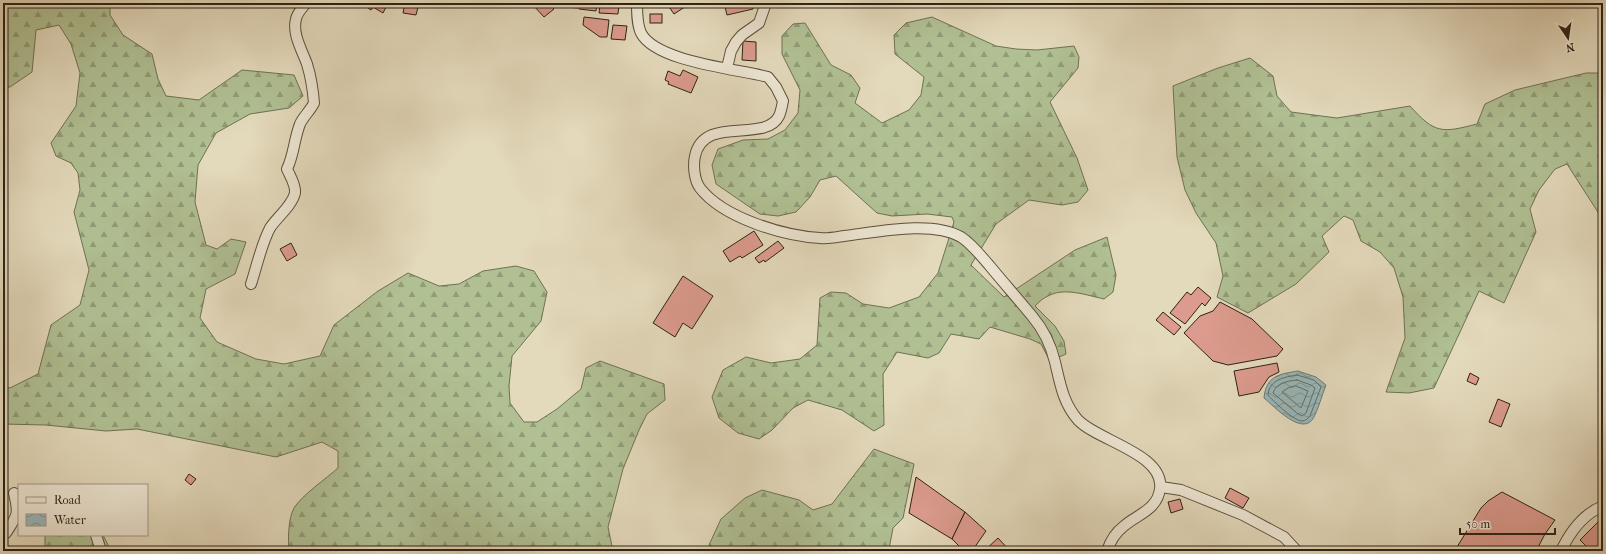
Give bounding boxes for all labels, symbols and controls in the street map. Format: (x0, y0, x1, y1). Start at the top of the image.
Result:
north arrow (1548, 18, 1588, 58)
text: N (1564, 40, 1576, 55)
legend (18, 484, 148, 536)
text: Road (54, 493, 81, 507)
scale bar (1460, 510, 1555, 536)
text: Water (53, 513, 87, 527)
text: 50 m (1466, 517, 1490, 531)

